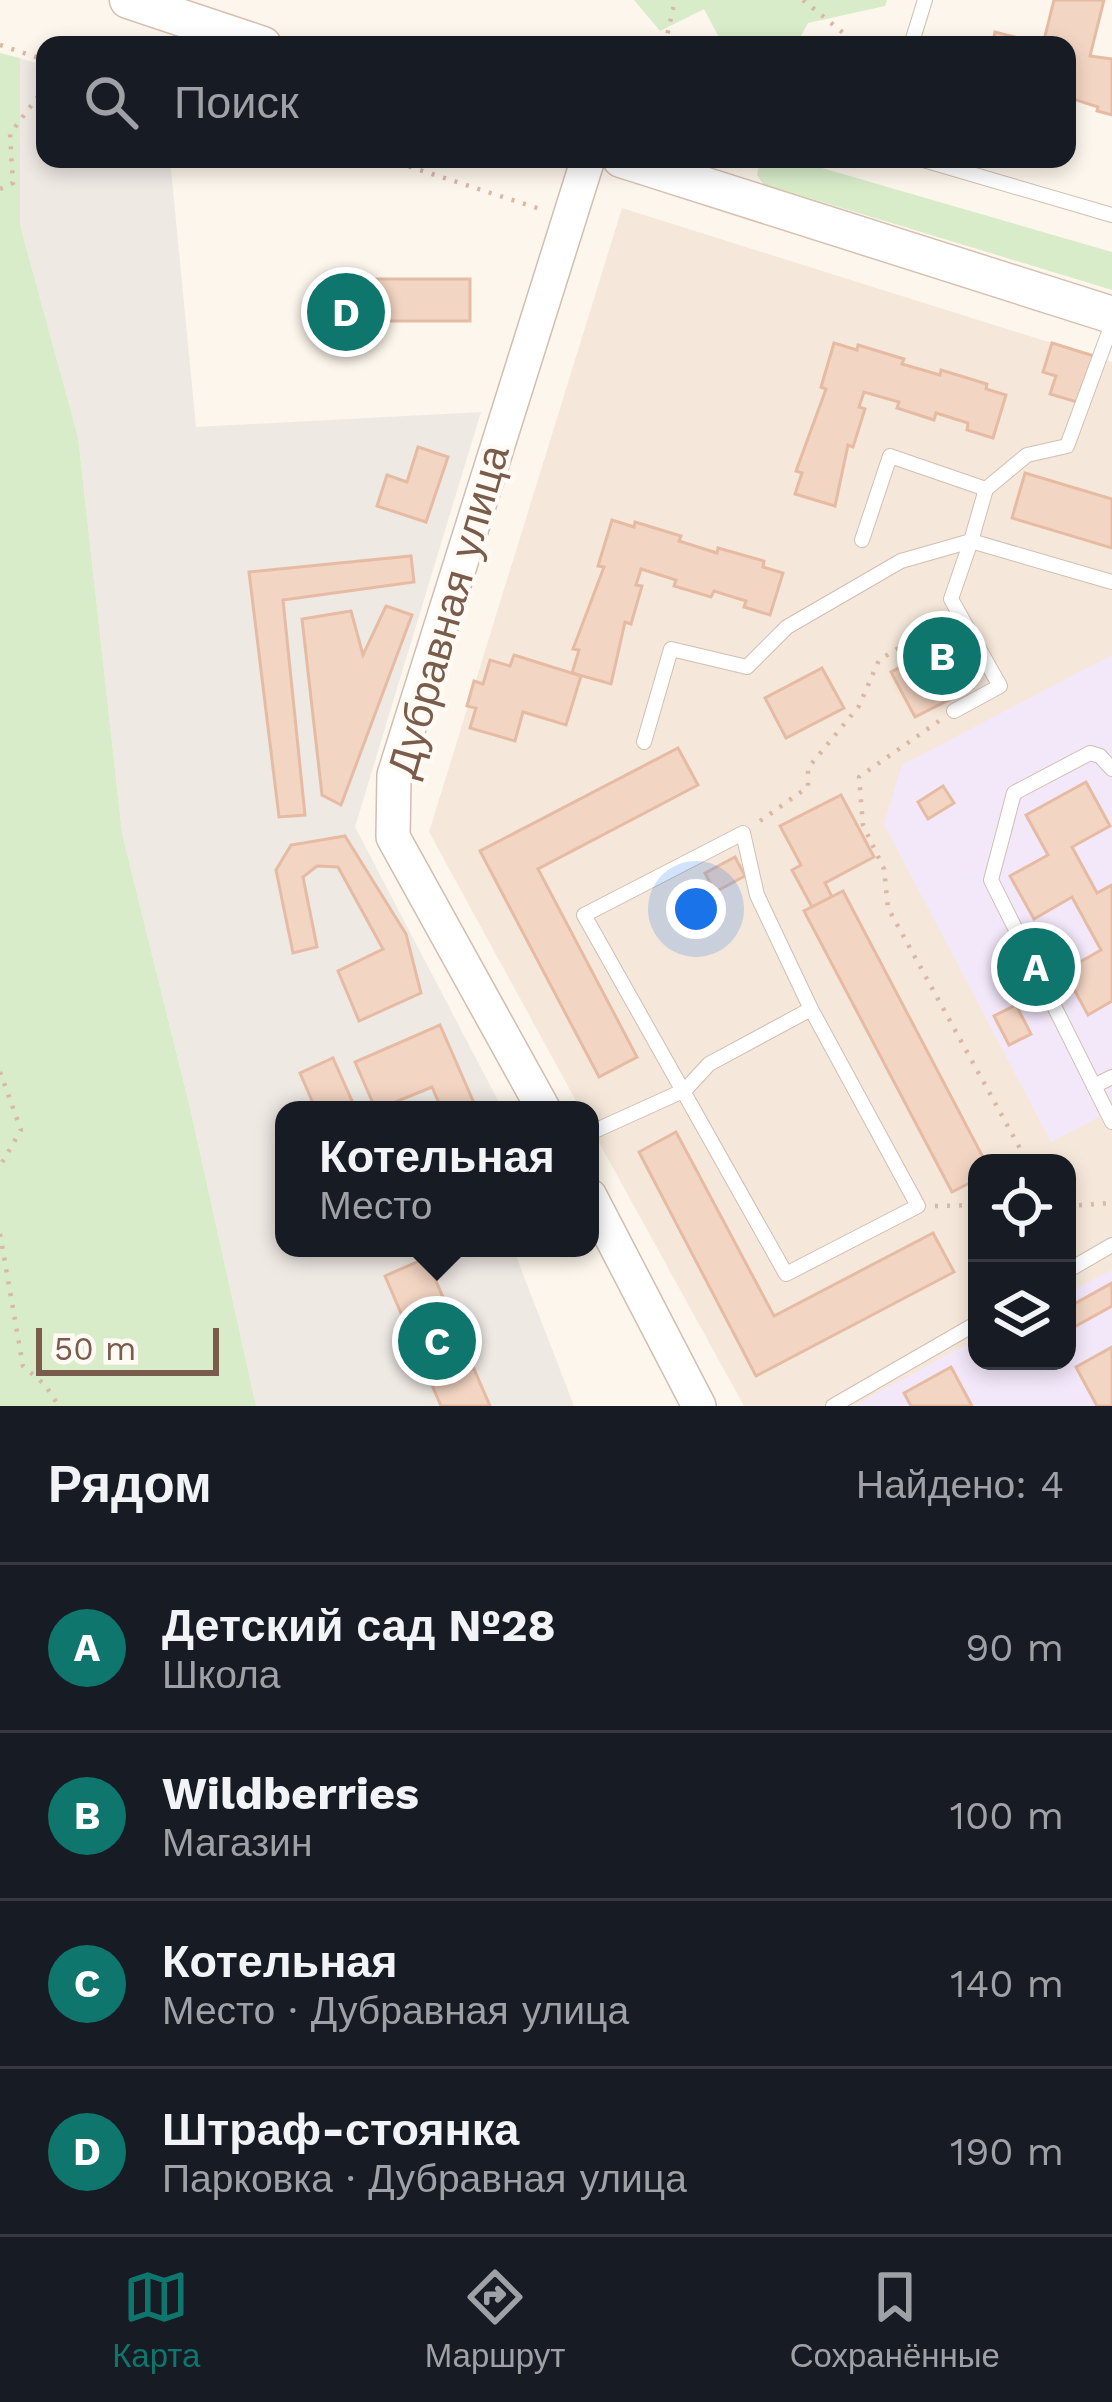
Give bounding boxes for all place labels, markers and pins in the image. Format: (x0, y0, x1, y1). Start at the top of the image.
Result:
pin: D (307, 267, 385, 357)
pin: B (903, 611, 981, 701)
pin: A (997, 922, 1075, 1012)
pin: C (398, 1296, 476, 1386)

